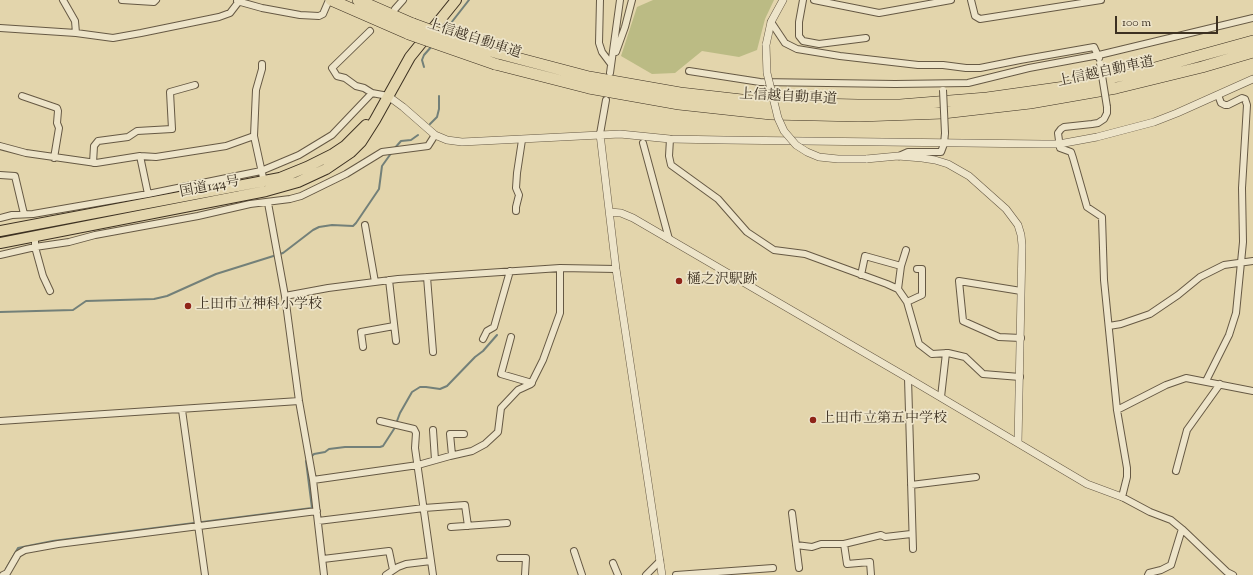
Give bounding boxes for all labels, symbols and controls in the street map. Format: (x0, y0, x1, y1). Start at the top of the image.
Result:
scale bar (1117, 8, 1220, 34)
text: 100 m (1122, 14, 1151, 32)
street label: 上信越自動車道 (425, 17, 523, 63)
street label: 上信越自動車道 (1056, 55, 1156, 91)
street label: 上信越自動車道 (739, 87, 837, 109)
street label: 国道144号 (179, 174, 241, 202)
place label: 樋之沢駅跡 (687, 273, 757, 289)
marker: 樋之沢駅跡 (674, 276, 684, 286)
place label: 上田市立神科小学校 (196, 298, 322, 314)
marker: 上田市立神科小学校 (183, 301, 193, 311)
place label: 上田市立第五中学校 (821, 412, 947, 428)
marker: 上田市立第五中学校 (808, 415, 818, 425)

